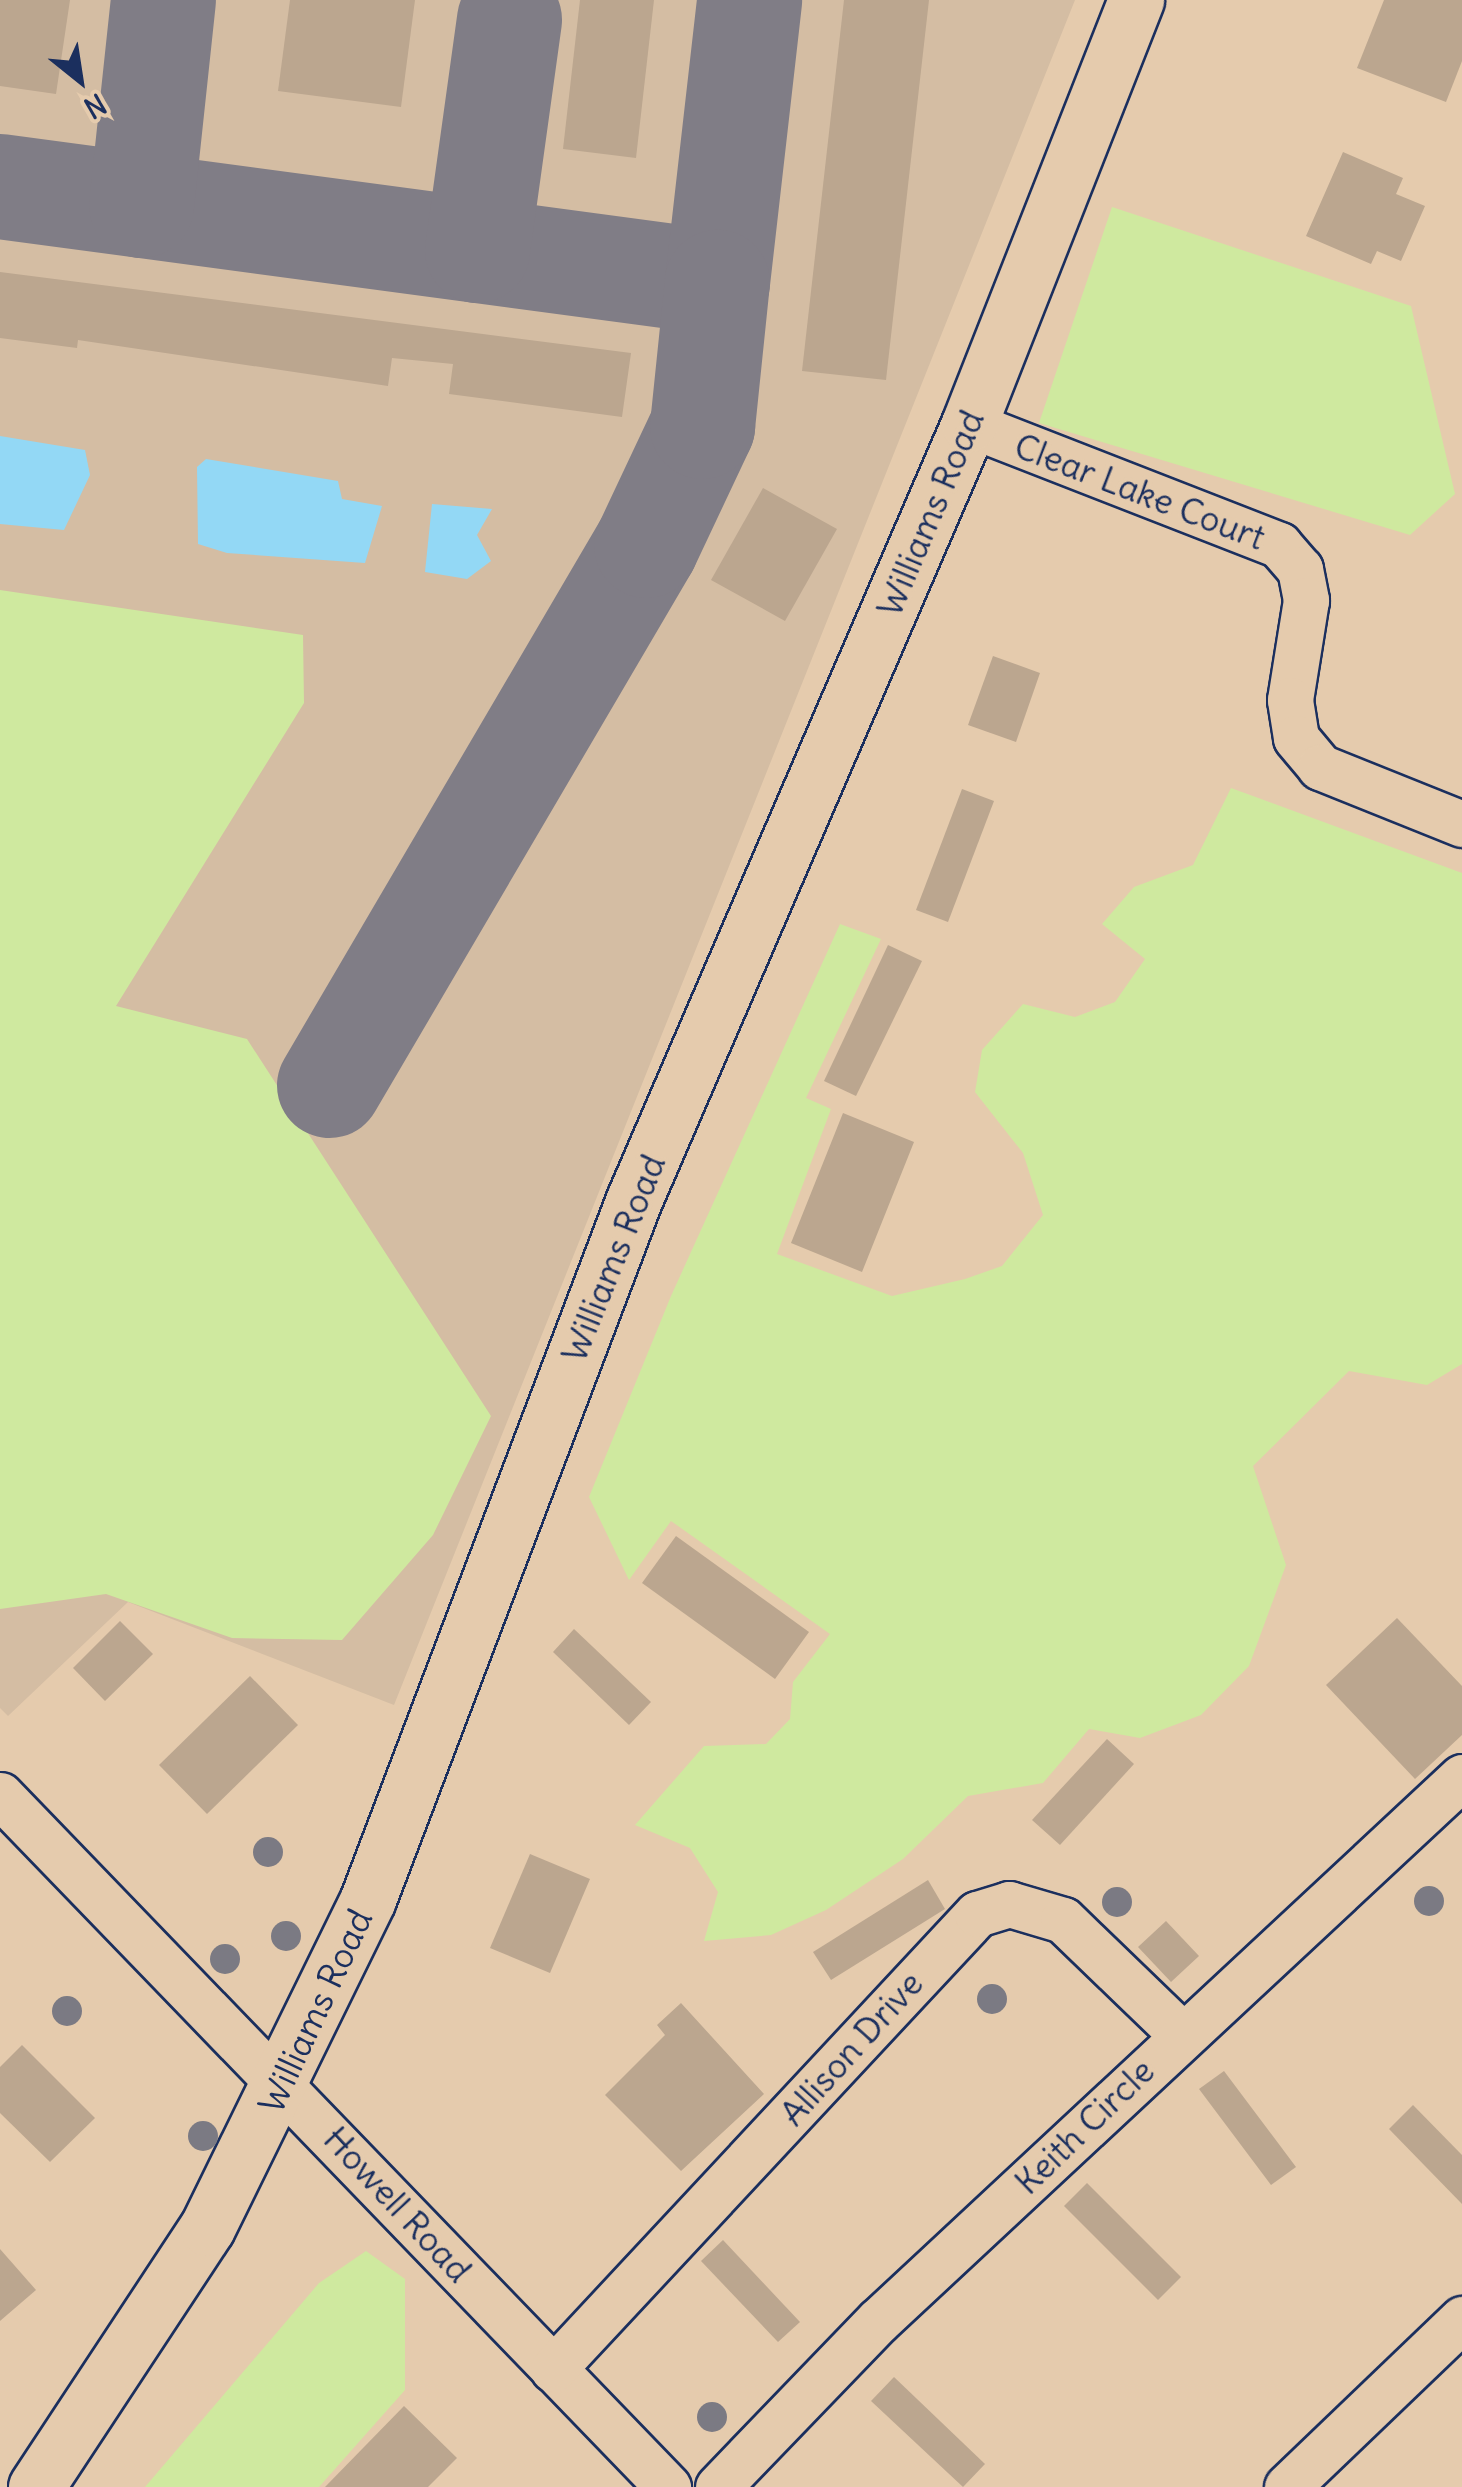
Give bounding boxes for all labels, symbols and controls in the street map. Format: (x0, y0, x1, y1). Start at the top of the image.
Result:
north arrow (30, 30, 130, 130)
text: N (78, 86, 112, 126)
street label: Williams Road (868, 403, 992, 623)
street label: Clear Lake Court (1009, 424, 1271, 558)
street label: Williams Road (552, 1148, 674, 1368)
street label: Williams Road (249, 1902, 381, 2120)
street label: Allison Drive (771, 1962, 931, 2134)
street label: Keith Circle (1006, 2049, 1162, 2203)
street label: Howell Road (315, 2118, 481, 2290)

